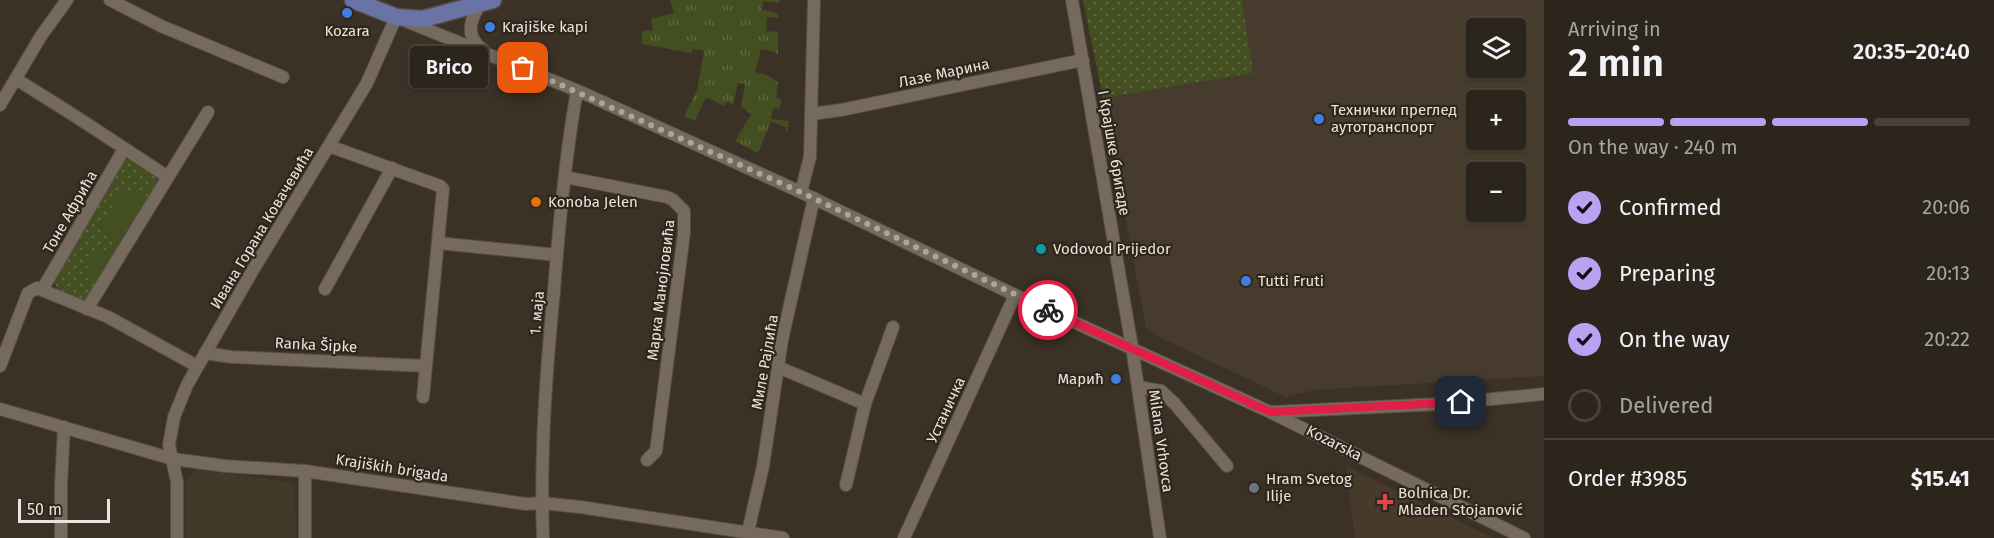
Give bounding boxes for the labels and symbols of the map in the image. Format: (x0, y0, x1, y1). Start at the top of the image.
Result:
marker: Kozara (340, 6, 354, 20)
place label: Krajiške kapi (502, 18, 588, 36)
marker: Krajiške kapi (483, 20, 497, 34)
place label: Kozara (324, 22, 370, 40)
pin (497, 42, 548, 93)
callout: Brico (409, 47, 487, 89)
street label: Лазе Марина (897, 55, 991, 91)
street label: I Крајшке бригаде (1094, 89, 1134, 217)
place label: Технички преглед аутотранспорт (1331, 101, 1457, 136)
marker: Технички преглед аутотранспорт (1312, 112, 1326, 126)
street label: Ивана Горана Ковачевића (207, 144, 317, 312)
street label: Тоне Афрића (39, 167, 101, 257)
place label: Konoba Jelen (548, 193, 638, 211)
marker: Konoba Jelen (529, 195, 543, 209)
street label: Марка Манојловића (643, 218, 679, 362)
place label: Vodovod Prijedor (1053, 240, 1171, 258)
marker: Vodovod Prijedor (1034, 242, 1048, 256)
place label: Tutti Fruti (1258, 272, 1324, 290)
marker: Tutti Fruti (1239, 274, 1253, 288)
courier (1018, 280, 1078, 340)
street label: 1. маја (526, 290, 548, 336)
street label: Миле Рајлића (748, 313, 782, 411)
street label: Ranka Šipke (274, 334, 358, 356)
place label: Марић (1057, 370, 1104, 388)
marker: Марић (1109, 372, 1123, 386)
street label: Устаничка (923, 374, 969, 446)
pin (1435, 376, 1486, 427)
street label: Milana Vrhovca (1145, 389, 1177, 493)
street label: Kozarska (1303, 421, 1365, 465)
street label: Krajiških brigada (334, 450, 450, 486)
place label: Hram Svetog Ilije (1266, 470, 1352, 505)
marker: Hram Svetog Ilije (1247, 481, 1261, 495)
place label: Bolnica Dr. Mladen Stojanović (1398, 484, 1523, 519)
marker: Bolnica Dr. Mladen Stojanović (1376, 493, 1394, 511)
scale bar (18, 496, 110, 524)

